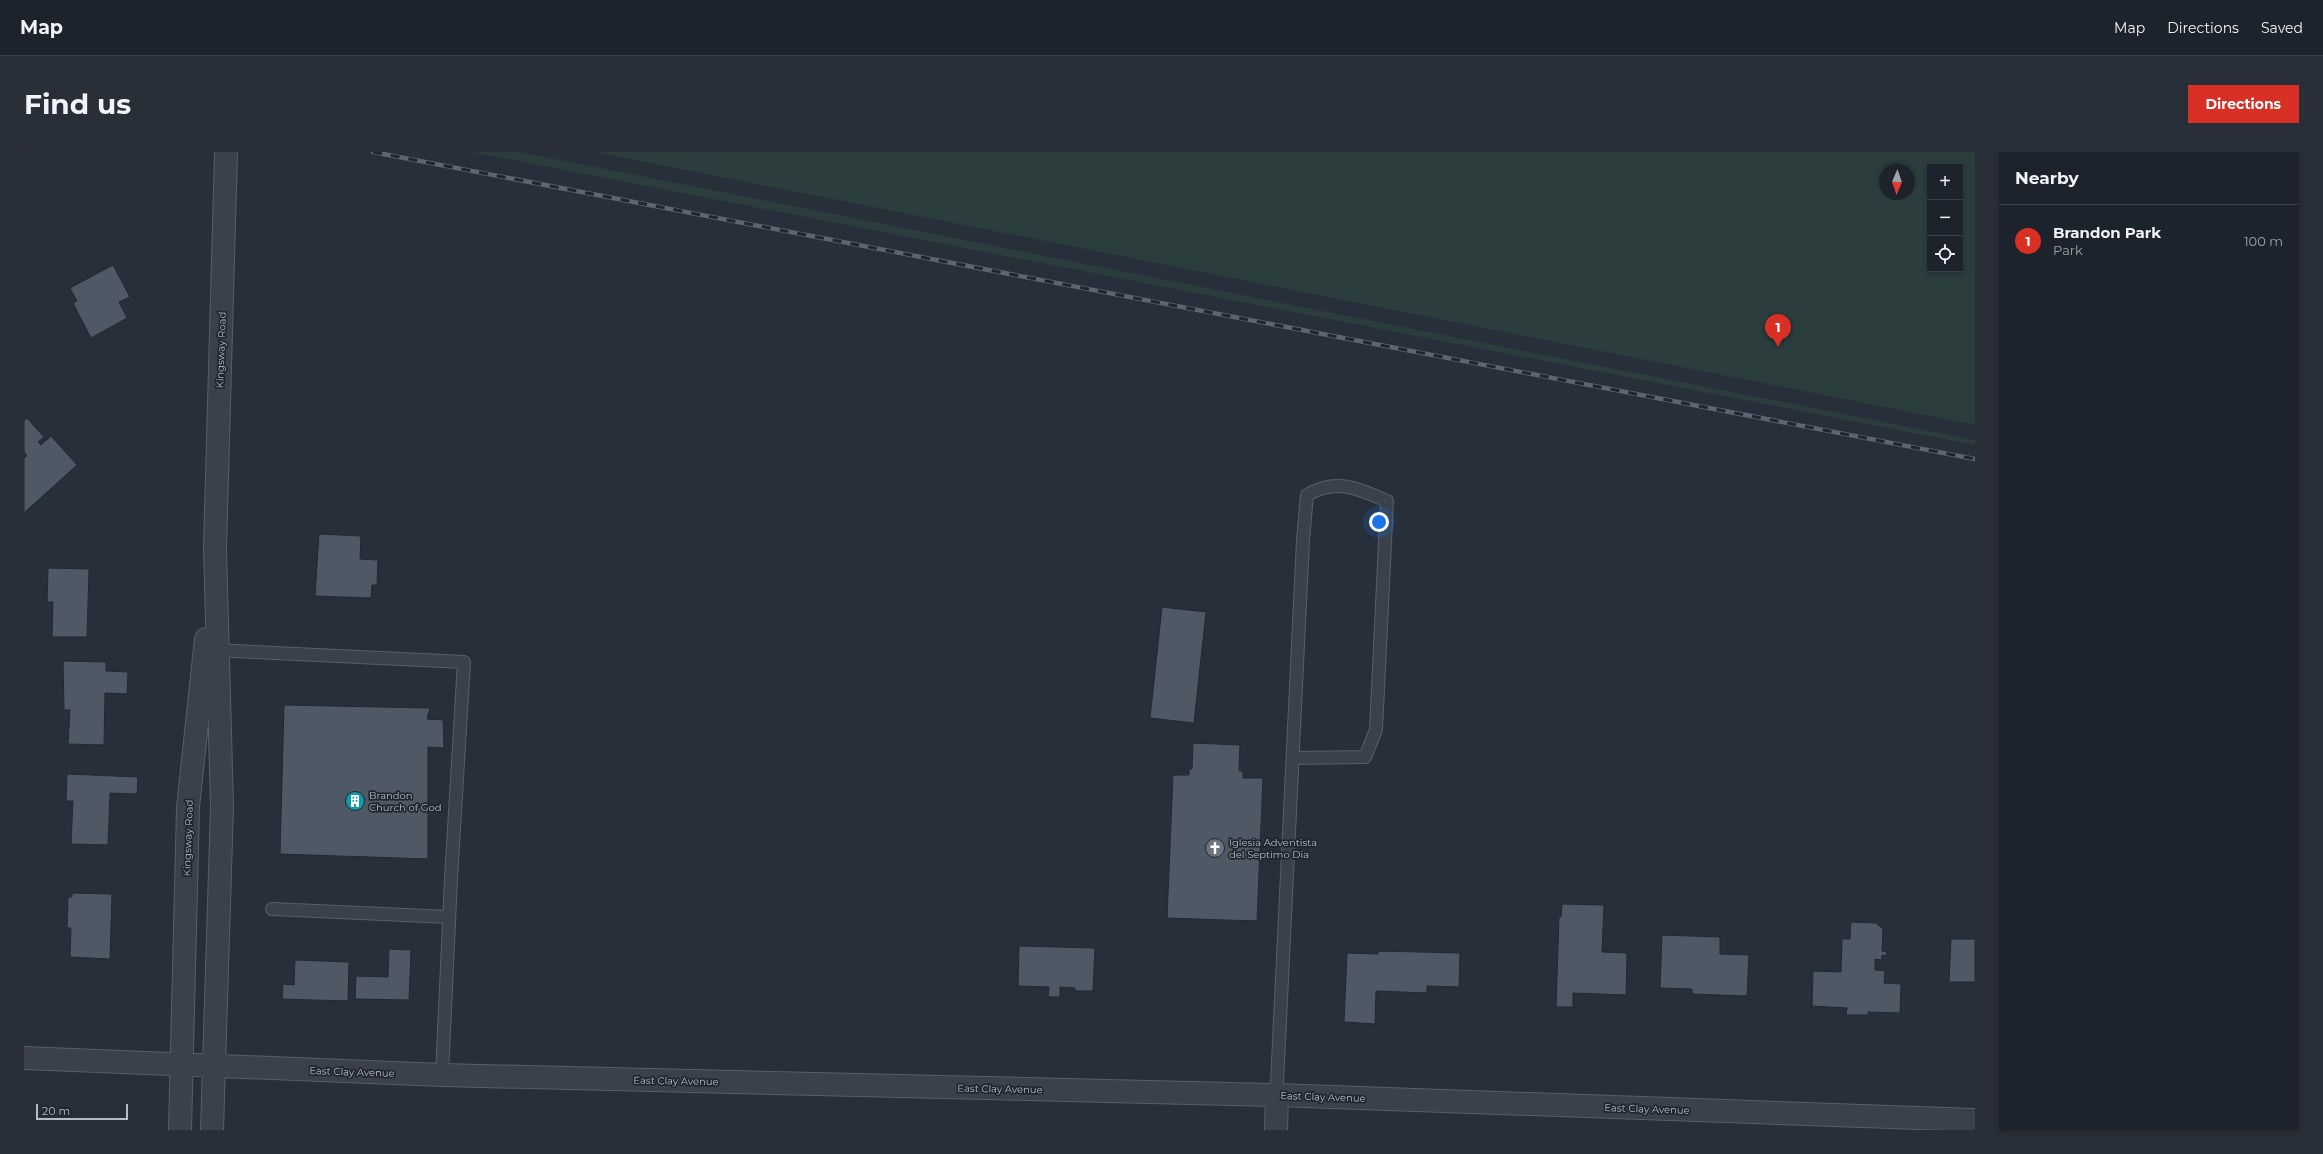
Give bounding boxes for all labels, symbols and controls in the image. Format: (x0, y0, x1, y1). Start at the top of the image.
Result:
text: Map (20, 16, 63, 39)
text: Map (2114, 19, 2145, 37)
text: Directions (2167, 19, 2239, 37)
text: Saved (2261, 19, 2303, 37)
button: Directions (2188, 85, 2299, 123)
text: Find us (24, 87, 131, 121)
north arrow (1879, 164, 1915, 200)
map controls (1927, 164, 1963, 272)
button: + (1927, 164, 1963, 200)
text: Nearby (2015, 168, 2079, 188)
button: − (1927, 200, 1963, 236)
text: Brandon Park (2053, 223, 2161, 242)
text: 1 (2025, 233, 2031, 249)
text: 100 m (2244, 233, 2283, 249)
button: locate (1927, 236, 1963, 272)
text: Park (2053, 242, 2083, 258)
street label: Kingsway Road (213, 311, 229, 389)
pin: 1 (1765, 314, 1791, 347)
your location (1369, 512, 1389, 532)
place label: Brandon Church of God (369, 789, 441, 814)
building icon: Brandon Church of God (344, 790, 366, 812)
street label: Kingsway Road (180, 799, 196, 877)
place label: Iglesia Adventista del Septimo Dia (1229, 836, 1317, 861)
church icon: Iglesia Adventista del Septimo Dia (1204, 837, 1226, 859)
street label: East Clay Avenue (309, 1064, 395, 1080)
street label: East Clay Avenue (633, 1074, 719, 1088)
street label: East Clay Avenue (957, 1082, 1043, 1096)
street label: East Clay Avenue (1280, 1089, 1366, 1105)
street label: East Clay Avenue (1604, 1101, 1690, 1117)
scale bar (36, 1102, 128, 1121)
text: 20 m (42, 1104, 70, 1118)

